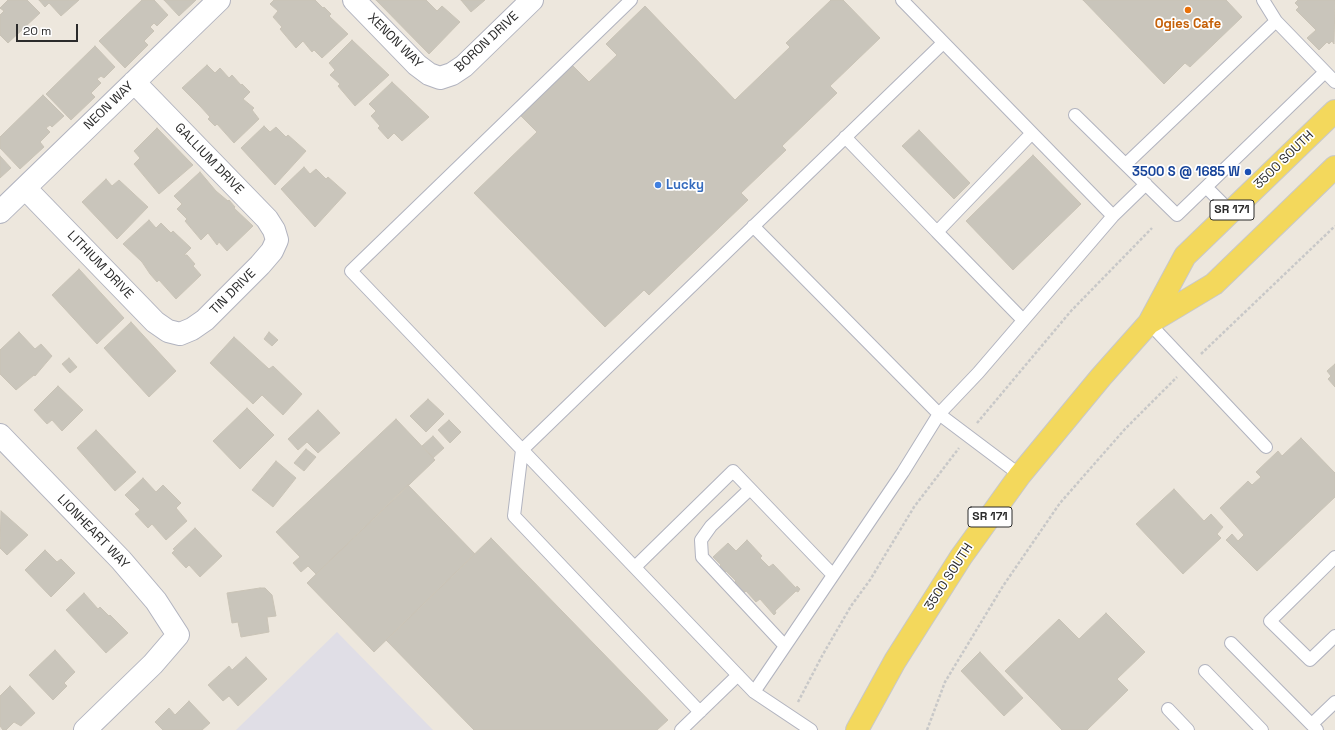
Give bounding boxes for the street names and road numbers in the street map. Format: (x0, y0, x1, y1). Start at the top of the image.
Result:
street label: BORON DRIVE (452, 8, 522, 76)
street label: XENON WAY (364, 10, 426, 72)
street label: NEON WAY (81, 79, 137, 133)
street label: GALLIUM DRIVE (171, 120, 247, 198)
street label: 3500 SOUTH (1251, 128, 1317, 192)
road number: SR 171 (1210, 200, 1254, 220)
street label: LITHIUM DRIVE (64, 228, 136, 302)
street label: TIN DRIVE (207, 266, 259, 318)
street label: LIONHEART WAY (54, 492, 132, 572)
road number: SR 171 (968, 507, 1012, 527)
street label: 3500 SOUTH (921, 540, 977, 614)

